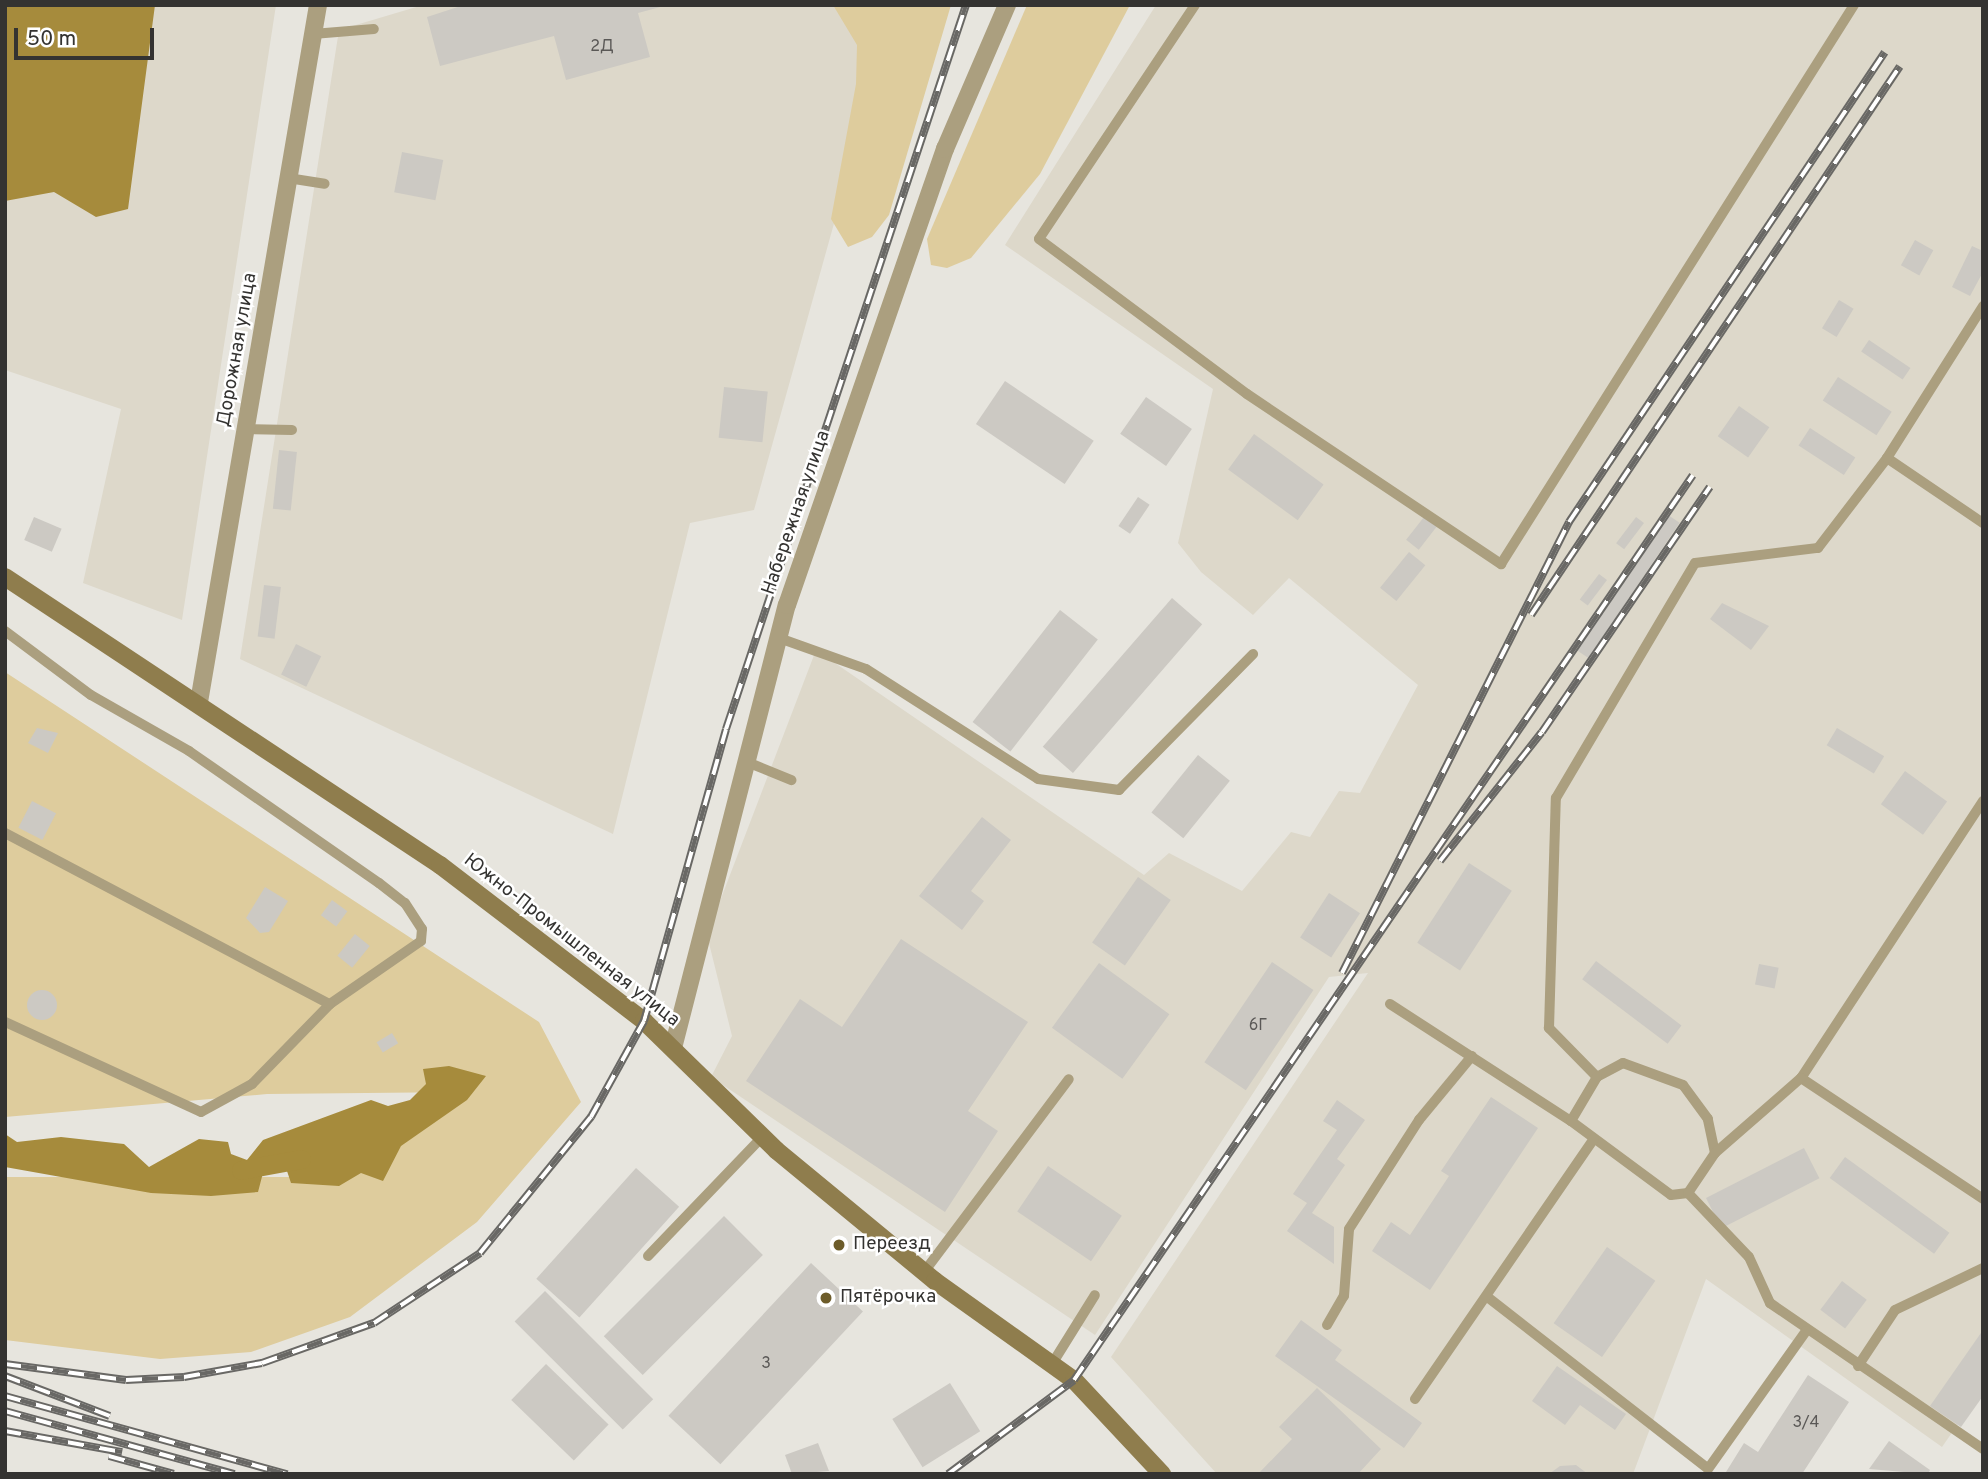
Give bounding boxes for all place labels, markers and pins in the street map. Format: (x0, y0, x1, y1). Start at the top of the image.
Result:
place label: Переезд (853, 1234, 931, 1256)
marker: Переезд (831, 1237, 847, 1253)
place label: Пятёрочка (840, 1287, 936, 1309)
marker: Пятёрочка (818, 1290, 834, 1306)

